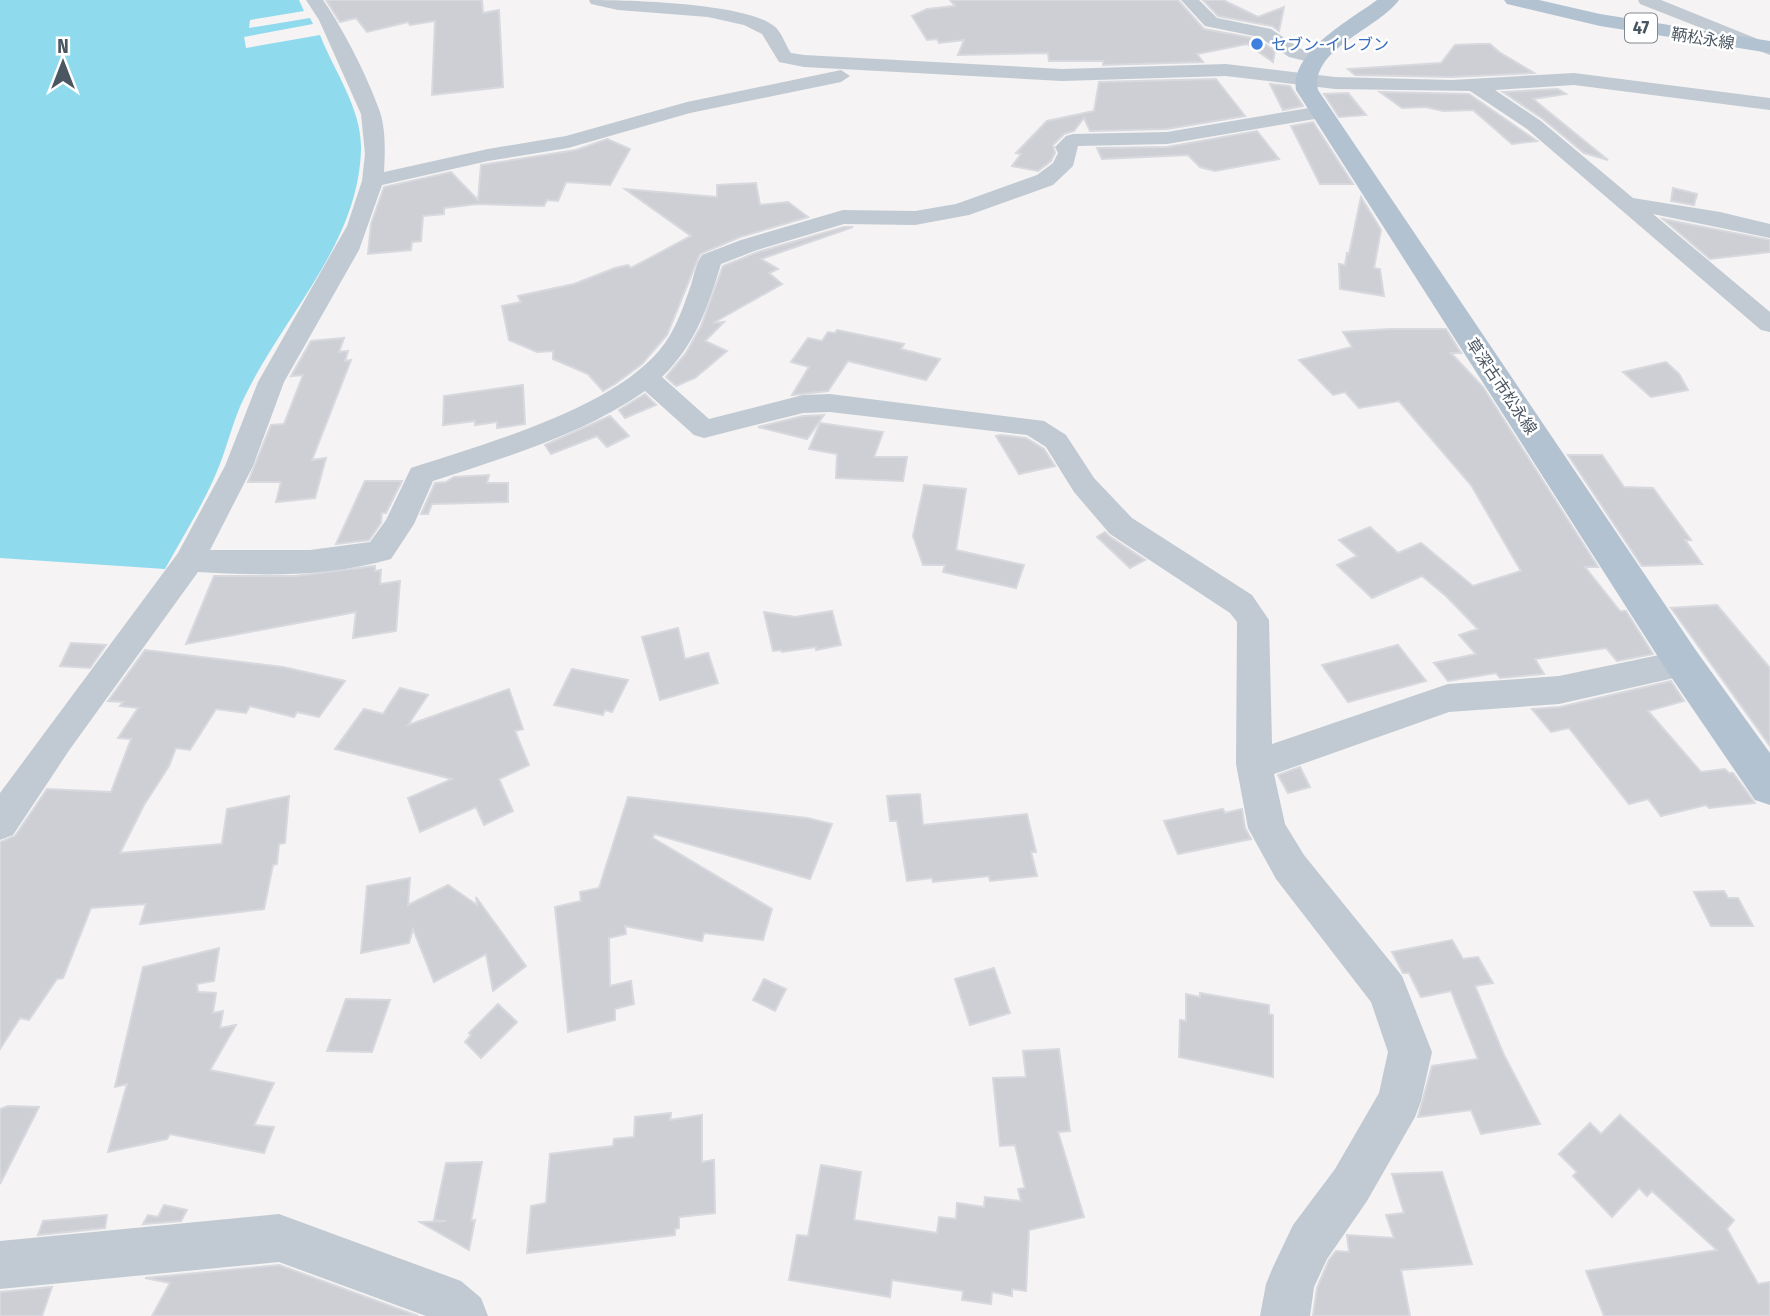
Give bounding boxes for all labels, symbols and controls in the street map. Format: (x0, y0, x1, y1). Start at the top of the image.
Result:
road number: 47 (1625, 13, 1657, 42)
street label: 鞆松永線 (1670, 24, 1736, 53)
north arrow (28, 28, 98, 98)
text: N (57, 35, 69, 58)
place label: セブン-イレブン (1271, 35, 1389, 54)
marker: セブン-イレブン (1249, 36, 1265, 52)
street label: 草深古市松永線 (1462, 335, 1541, 438)

